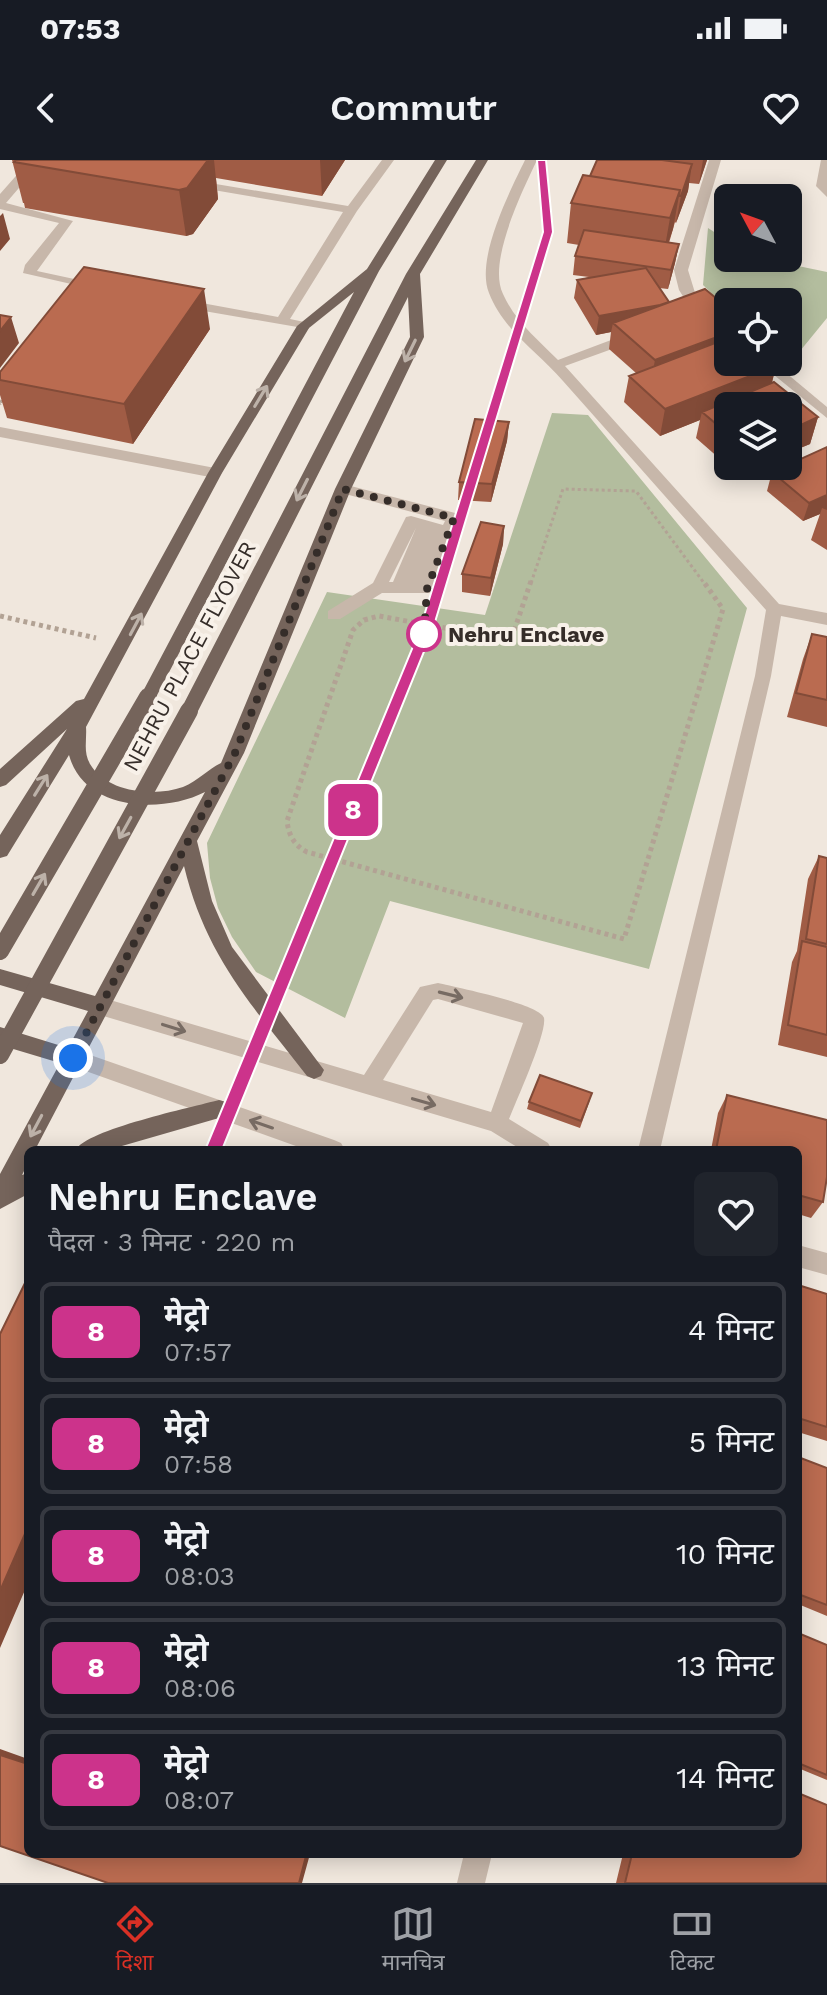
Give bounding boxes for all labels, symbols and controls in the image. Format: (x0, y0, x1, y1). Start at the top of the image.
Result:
text: 07:53 (40, 11, 121, 46)
icon: back (24, 86, 68, 130)
icon: heart (759, 86, 803, 130)
text: Commutr (330, 87, 497, 129)
north arrow (714, 184, 802, 272)
map controls (714, 184, 802, 480)
button: locate (714, 288, 802, 376)
one-way arrow (402, 338, 417, 362)
one-way arrow (253, 385, 269, 408)
button: layers (714, 392, 802, 480)
one-way arrow (294, 477, 309, 501)
street label: NEHRU PLACE FLYOVER (118, 537, 261, 775)
one-way arrow (128, 613, 144, 636)
marker: Nehru Enclave (407, 617, 441, 651)
place label: Nehru Enclave (448, 622, 604, 647)
one-way arrow (33, 774, 49, 797)
line badge: 8 (327, 784, 379, 836)
text: 8 (344, 793, 362, 826)
one-way arrow (117, 816, 133, 839)
one-way arrow (31, 873, 47, 896)
one-way arrow (437, 988, 463, 1003)
one-way arrow (161, 1021, 187, 1036)
your location (53, 1038, 93, 1078)
one-way arrow (410, 1095, 436, 1110)
one-way arrow (28, 1114, 44, 1137)
one-way arrow (249, 1116, 273, 1130)
button: heart (694, 1172, 778, 1256)
text: Nehru Enclave (48, 1175, 317, 1219)
text: पैदल · 3 मिनट · 220 m (48, 1227, 295, 1257)
text: मेट्रो (164, 1297, 209, 1332)
text: 4 मिनट (688, 1312, 774, 1347)
text: 8 (87, 1315, 105, 1348)
text: 07:57 (164, 1337, 232, 1367)
text: मेट्रो (164, 1409, 209, 1444)
text: 5 मिनट (689, 1424, 774, 1459)
text: 8 (87, 1427, 105, 1460)
text: 07:58 (164, 1449, 233, 1479)
text: मेट्रो (164, 1521, 209, 1556)
text: 10 मिनट (676, 1536, 774, 1571)
text: 8 (87, 1539, 105, 1572)
text: 08:03 (164, 1561, 235, 1591)
text: मेट्रो (164, 1633, 209, 1668)
text: 13 मिनट (677, 1648, 774, 1683)
text: 8 (87, 1651, 105, 1684)
text: 08:06 (164, 1673, 236, 1703)
text: मेट्रो (164, 1745, 209, 1780)
text: 14 मिनट (676, 1760, 774, 1795)
text: 8 (87, 1763, 105, 1796)
text: 08:07 (164, 1785, 234, 1815)
tab: दिशा (113, 1902, 157, 1979)
tab: मानचित्र (382, 1902, 445, 1979)
tab: टिकट (670, 1902, 714, 1979)

